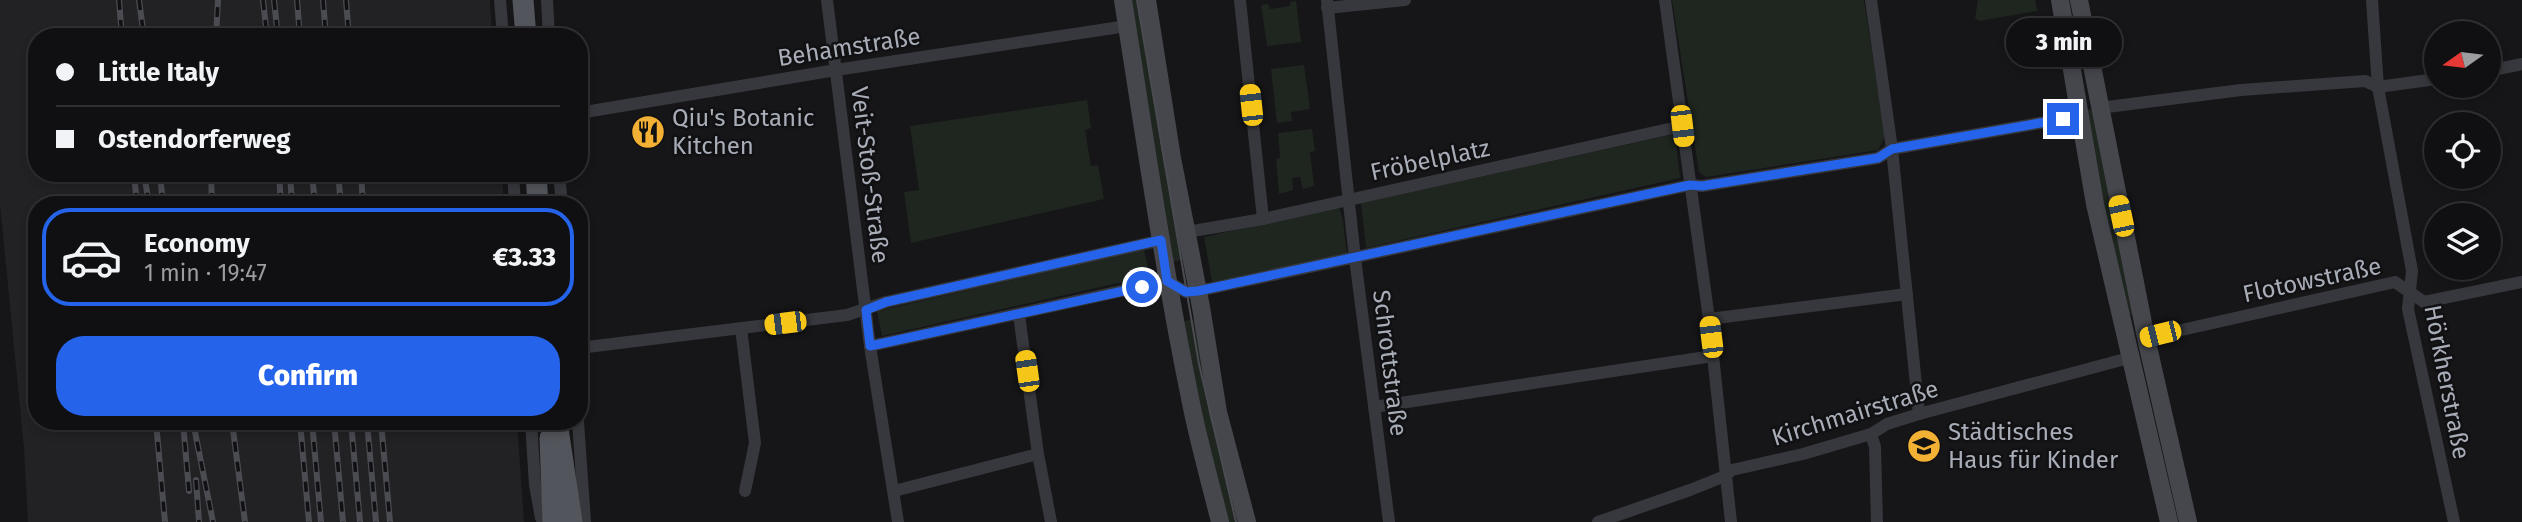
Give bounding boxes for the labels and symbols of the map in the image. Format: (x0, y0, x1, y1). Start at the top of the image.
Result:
callout: 3 min (2005, 18, 2121, 66)
north arrow (2424, 21, 2501, 98)
street label: Behamstraße (776, 22, 922, 72)
car (1239, 83, 1264, 127)
street label: Veit-Stoß-Straße (845, 85, 895, 265)
route end (2047, 103, 2079, 135)
place label: Qiu's Botanic Kitchen (672, 104, 814, 160)
car (1670, 104, 1695, 148)
restaurant icon: Qiu's Botanic Kitchen (629, 113, 667, 151)
street label: Fröbelplatz (1368, 134, 1492, 186)
car (2107, 193, 2136, 239)
street label: Flotowstraße (2240, 252, 2384, 308)
route start (1126, 271, 1158, 303)
street label: Schrottstraße (1367, 288, 1413, 438)
street label: Hörkherstraße (2418, 302, 2476, 462)
car (763, 310, 808, 336)
car (1699, 315, 1724, 359)
car (2138, 319, 2183, 349)
car (1014, 349, 1041, 393)
street label: Kirchmairstraße (1768, 374, 1942, 452)
place label: Städtisches Haus für Kinder (1948, 418, 2119, 474)
school or university icon: Städtisches Haus für Kinder (1905, 427, 1943, 465)

